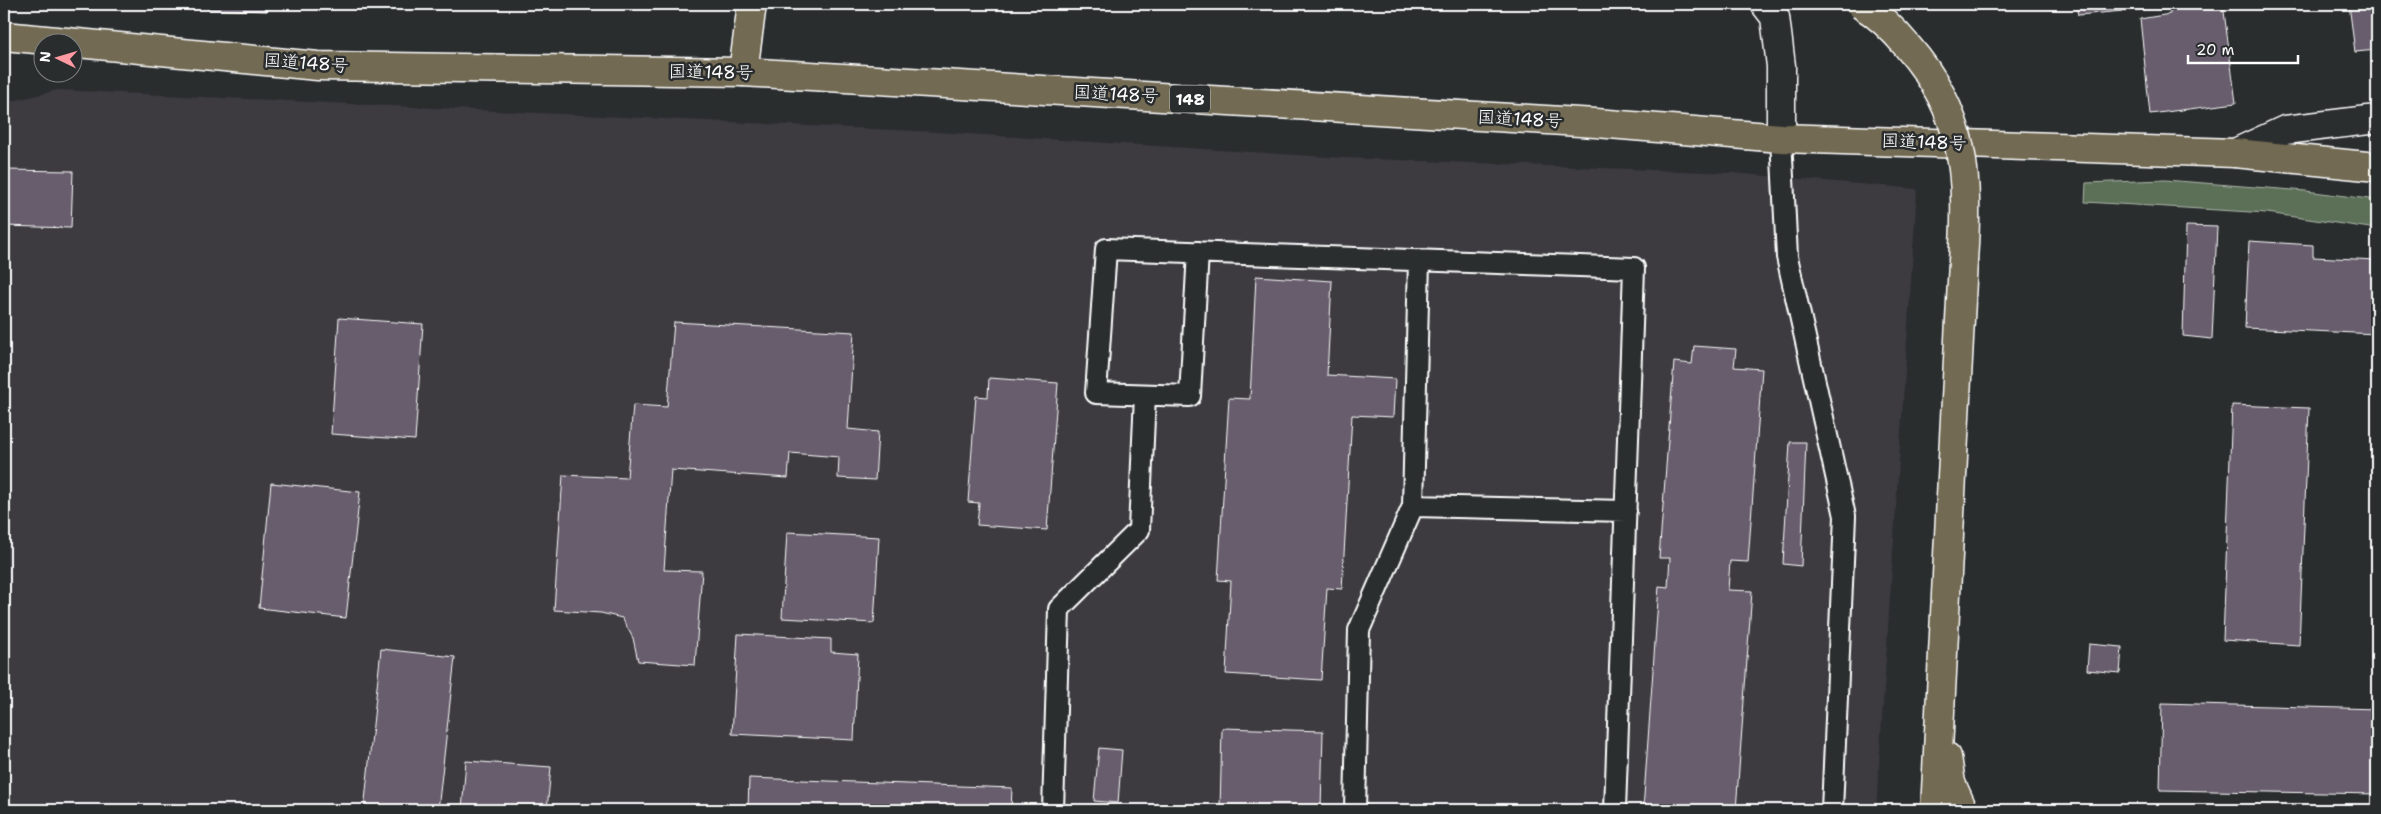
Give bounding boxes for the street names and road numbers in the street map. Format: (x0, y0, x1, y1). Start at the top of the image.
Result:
street label: 国道148号 (263, 48, 349, 78)
street label: 国道148号 (668, 59, 754, 85)
street label: 国道148号 (1073, 80, 1159, 108)
road number: 148 (1170, 86, 1210, 112)
street label: 国道148号 (1477, 105, 1563, 133)
street label: 国道148号 (1881, 129, 1967, 155)

